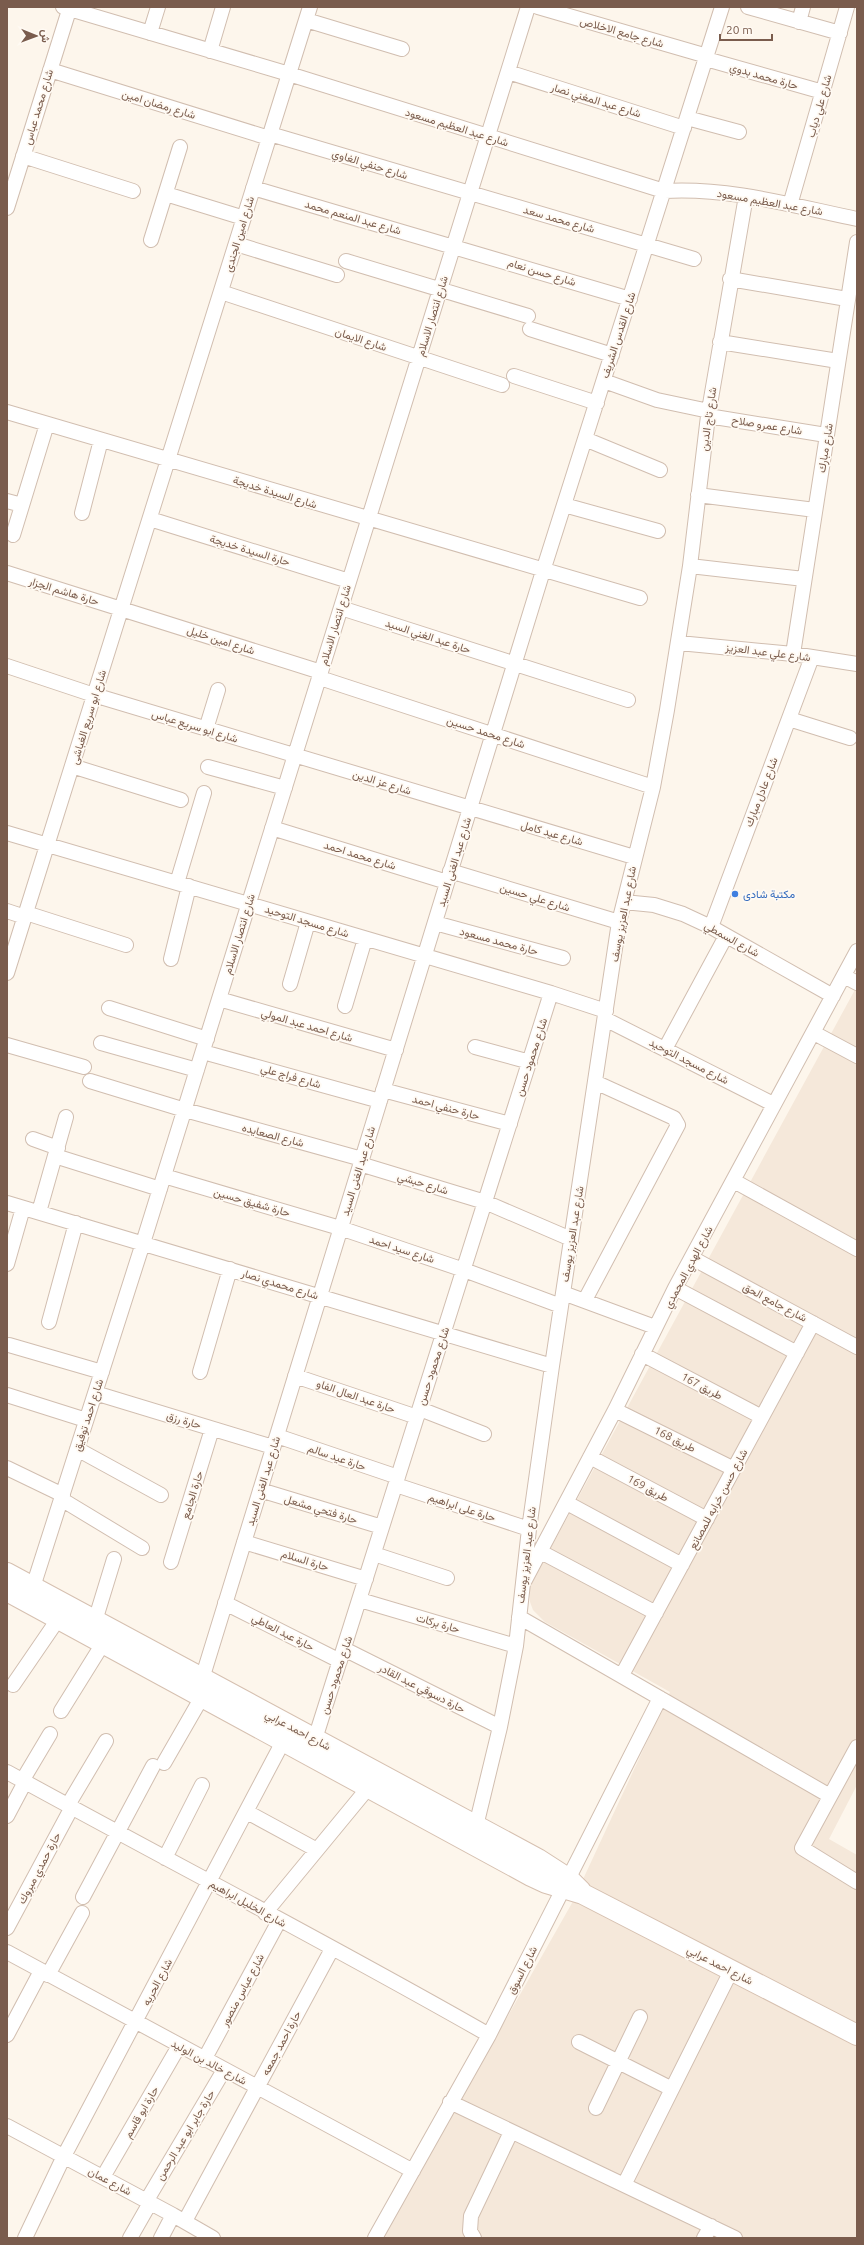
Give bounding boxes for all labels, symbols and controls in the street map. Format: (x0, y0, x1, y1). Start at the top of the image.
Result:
street label: شارع جامع الاخلاص (578, 14, 665, 52)
north arrow (16, 16, 56, 56)
scale bar (720, 16, 772, 42)
text: 20 m (726, 23, 753, 36)
text: ش (39, 29, 52, 43)
street label: حارة محمد بدوي (727, 61, 800, 95)
street label: شارع محمد عباس (21, 68, 57, 147)
street label: شارع علي دياب (804, 73, 838, 140)
street label: شارع عبد المغني نصار (547, 80, 643, 123)
street label: شارع رمضان امين (120, 87, 198, 123)
street label: شارع عبد العظيم مسعود (403, 106, 510, 150)
street label: شارع حنفي الغاوي (330, 147, 410, 185)
street label: شارع عبد العظيم مسعود (716, 187, 824, 219)
street label: شارع امين الجندى (222, 194, 258, 274)
street label: شارع عبد المنعم محمد (303, 198, 403, 239)
street label: شارع محمد سعد (521, 203, 596, 237)
street label: شارع حسن نعام (506, 256, 578, 290)
street label: شارع انتصار الاسلام (414, 274, 452, 358)
street label: شارع القدس الشريف (598, 290, 640, 380)
street label: شارع الايمان (333, 325, 389, 355)
street label: شارع تاج الدين (698, 386, 720, 452)
street label: شارع عمرو صلاح (731, 413, 803, 439)
street label: شارع مبارك (815, 422, 837, 474)
street label: شارع السيدة خديجة (231, 474, 319, 512)
street label: حارة السيدة خديجة (208, 532, 292, 569)
street label: حارة هاشم الجزار (26, 574, 100, 609)
street label: شارع انتصار الاسلام (317, 583, 355, 667)
street label: حارة عبد الغني السيد (383, 617, 472, 659)
street label: شارع امين خليل (185, 623, 257, 659)
street label: شارع علي عبد العزيز (723, 641, 812, 667)
street label: شارع ابو سريع الغباشى (68, 668, 110, 766)
street label: شارع ابو سريع عباس (150, 707, 240, 747)
street label: شارع محمد حسين (445, 714, 527, 752)
street label: شارع عادل مبارك (742, 755, 782, 829)
street label: شارع عز الدين (351, 767, 413, 799)
street label: شارع عبد الغنى السيد (435, 816, 475, 909)
street label: شارع عيد كامل (519, 818, 585, 850)
street label: شارع محمد احمد (322, 838, 398, 874)
street label: شارع عبد العزيز يوسف (608, 865, 640, 963)
street label: شارع علي حسين (497, 881, 572, 917)
place label: مكتبة شادى (743, 888, 795, 901)
marker: مكتبة شادى (730, 889, 740, 899)
street label: شارع انتصار الاسلام (221, 892, 259, 976)
street label: شارع مسجد التوحيد (263, 902, 351, 942)
street label: شارع السمطي (701, 919, 762, 963)
street label: حارة محمد مسعود (458, 925, 539, 958)
street label: شارع احمد عبد المولي (259, 1006, 354, 1048)
street label: شارع محمود حسن (513, 1016, 551, 1098)
street label: شارع مسجد التوحيد (646, 1036, 731, 1088)
street label: شارع فراج علي (258, 1062, 323, 1094)
street label: حارة حنفي احمد (410, 1092, 481, 1126)
street label: شارع الصعايده (240, 1121, 305, 1151)
street label: شارع عبد الغنى السيد (339, 1125, 379, 1218)
street label: شارع حبشي (395, 1170, 450, 1200)
street label: حارة شفيق حسين (212, 1185, 292, 1220)
street label: شارع عبد العزيز يوسف (558, 1185, 588, 1283)
street label: شارع الهدي المحمدي (661, 1224, 718, 1312)
street label: شارع سيد احمد (367, 1233, 436, 1267)
street label: شارع محمدي نصار (238, 1266, 320, 1305)
street label: شارع جامع الحق (740, 1280, 809, 1326)
street label: شارع محمود حسن (415, 1325, 453, 1407)
street label: طريق 167 (679, 1370, 724, 1403)
street label: شارع احمد توفيق (71, 1377, 107, 1453)
street label: حارة عبد العال الفاو (315, 1377, 397, 1416)
street label: حارة رزق (165, 1409, 203, 1432)
street label: طريق 168 (652, 1424, 698, 1455)
street label: شارع عبد الغنى السيد (244, 1435, 284, 1528)
street label: حارة عيد سالم (306, 1441, 368, 1474)
street label: شارع حسن خرابه للمصانع (686, 1447, 751, 1552)
street label: حارة الجامع (179, 1470, 207, 1521)
street label: طريق 169 (625, 1472, 670, 1505)
street label: حارة على ابراهيم (426, 1490, 497, 1525)
street label: حارة فتحي مشعل (282, 1492, 359, 1530)
street label: شارع عبد العزيز يوسف (514, 1506, 540, 1604)
street label: حارة السلام (279, 1547, 330, 1575)
street label: حارة عبد العاطي (248, 1611, 316, 1656)
street label: حارة بركات (415, 1611, 461, 1636)
street label: شارع محمود حسن (318, 1634, 356, 1716)
street label: حارة دسوقي عبد القادر (374, 1661, 467, 1719)
street label: شارع احمد عرابي (261, 1708, 333, 1756)
street label: حارة حمدي مبروك (15, 1830, 66, 1908)
street label: شارع الخليل ابراهيم (206, 1877, 289, 1931)
street label: شارع احمد عرابي (683, 1943, 755, 1990)
street label: شارع السوق (505, 1944, 541, 1997)
street label: شارع عباس منصور (217, 1951, 268, 2030)
street label: شارع الحريه (140, 1956, 176, 2008)
street label: حارة احمد جمعه (259, 2009, 304, 2078)
street label: شارع خالد بن الوليد (168, 2037, 249, 2089)
street label: حارة ابو قاسم (121, 2084, 162, 2141)
street label: حارة جابر ابو عبد الرحمن (153, 2088, 218, 2183)
street label: شارع عمان (85, 2165, 134, 2199)

